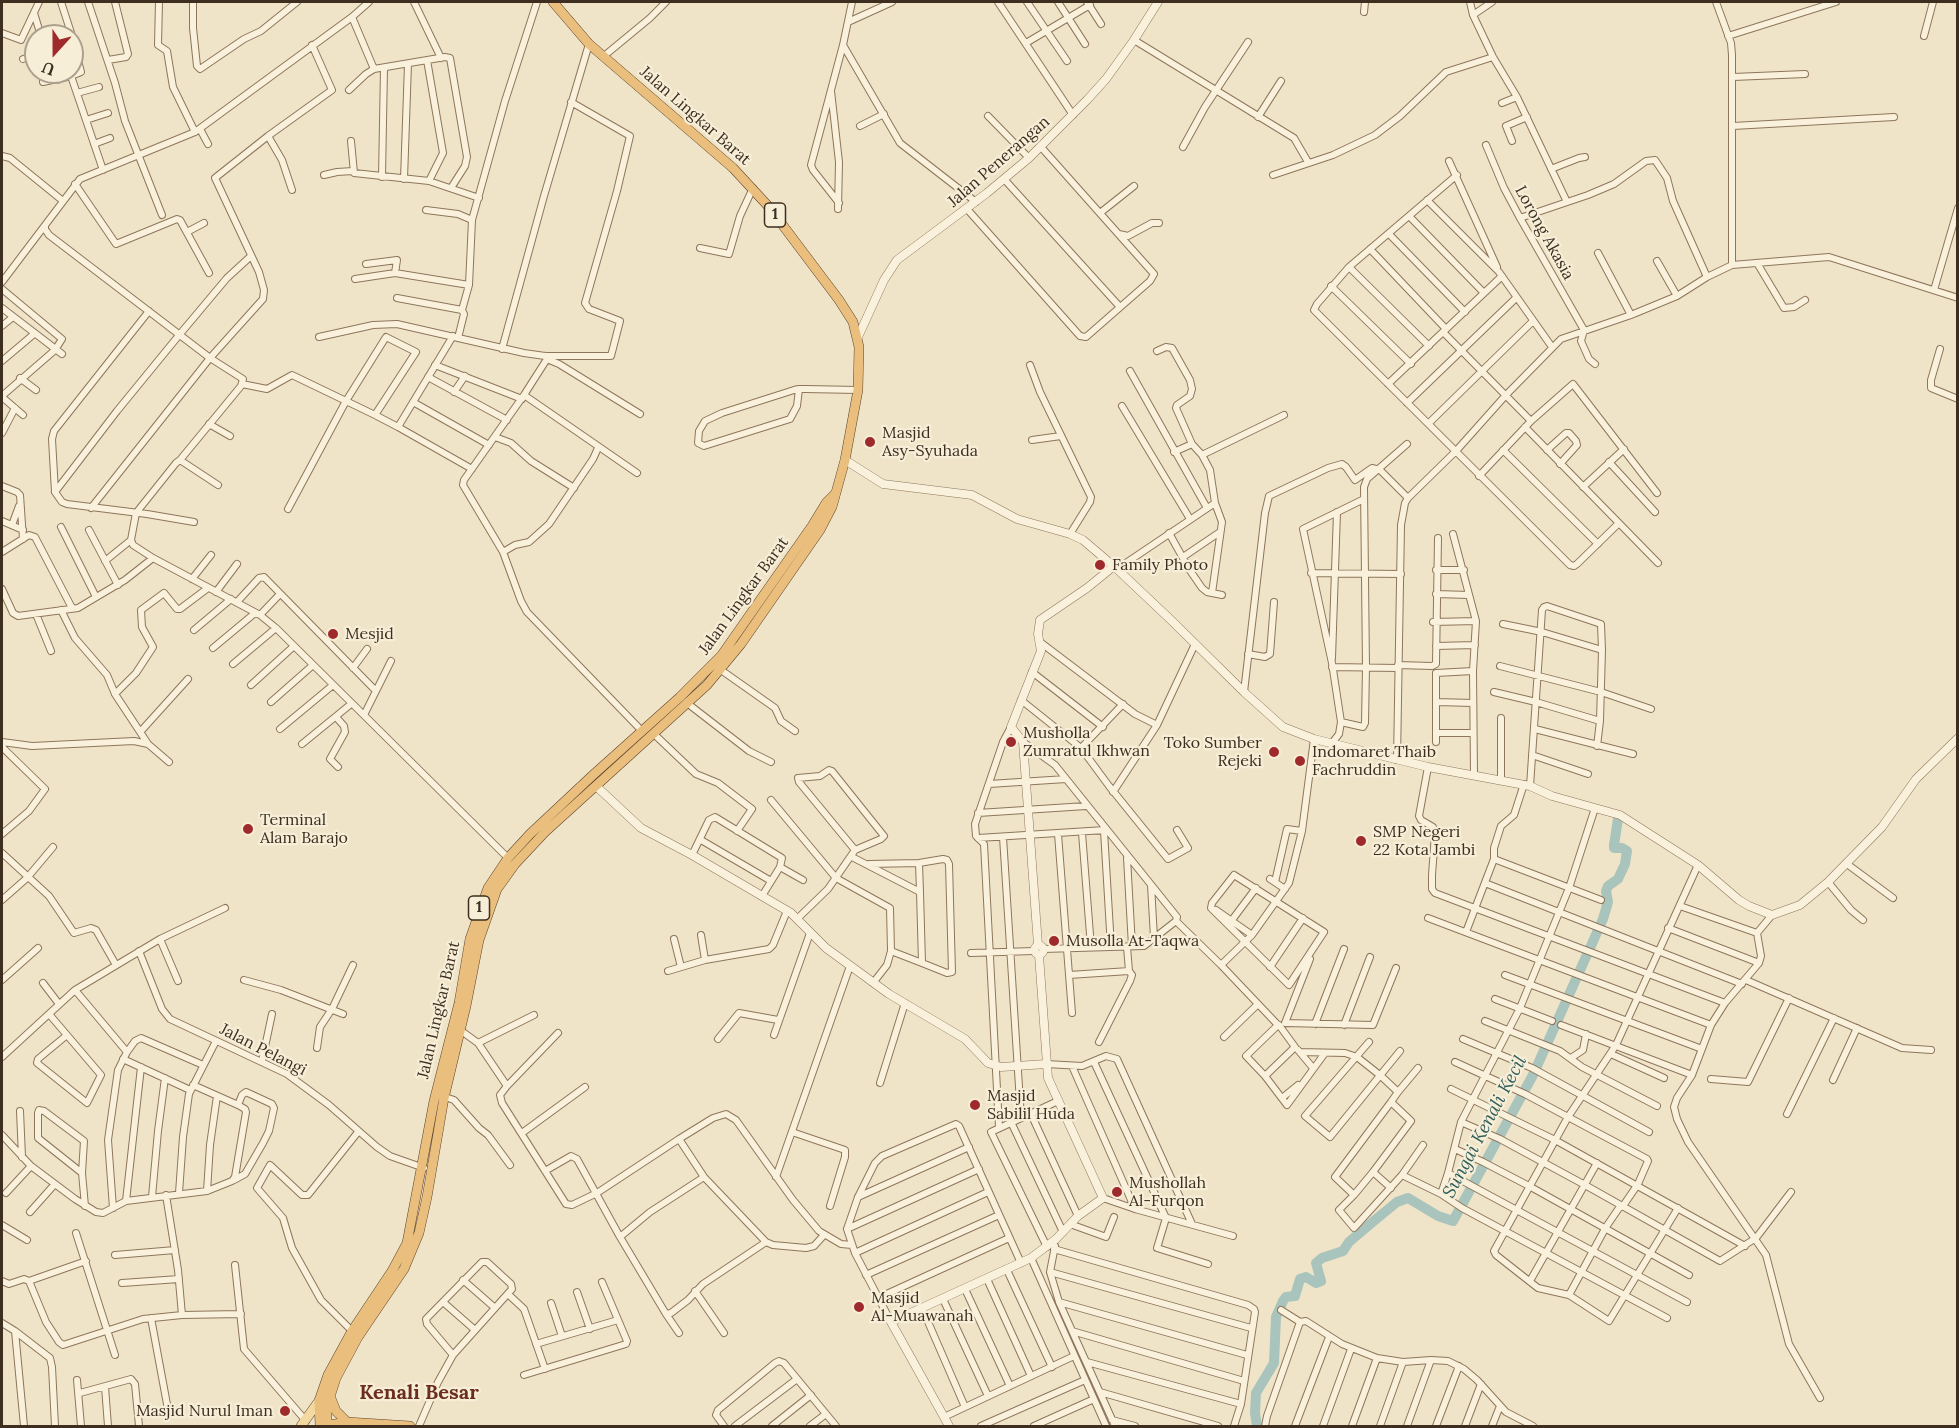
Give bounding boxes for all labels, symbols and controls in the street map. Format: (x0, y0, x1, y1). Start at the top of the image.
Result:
north arrow (24, 24, 84, 84)
text: U (39, 57, 58, 80)
street label: Jalan Lingkar Barat (636, 63, 754, 169)
street label: Jalan Penerangan (944, 113, 1054, 211)
street label: Lorong Akasia (1510, 183, 1578, 283)
road number: 1 (764, 203, 786, 227)
place label: Masjid Asy-Syuhada (882, 423, 978, 461)
marker: Masjid Asy-Syuhada (863, 435, 877, 449)
street label: Jalan Lingkar Barat (695, 534, 793, 658)
place label: Family Photo (1112, 555, 1208, 575)
marker: Family Photo (1093, 558, 1107, 572)
place label: Mesjid (345, 624, 394, 644)
marker: Mesjid (326, 627, 340, 641)
place label: Musholla Zumratul Ikhwan (1023, 723, 1150, 761)
place label: Toko Sumber Rejeki (1163, 733, 1262, 771)
marker: Musholla Zumratul Ikhwan (1004, 735, 1018, 749)
place label: Indomaret Thaib Fachruddin (1312, 742, 1436, 780)
marker: Toko Sumber Rejeki (1267, 745, 1281, 759)
marker: Indomaret Thaib Fachruddin (1293, 754, 1307, 768)
place label: Terminal Alam Barajo (260, 810, 348, 848)
marker: Terminal Alam Barajo (241, 822, 255, 836)
place label: SMP Negeri 22 Kota Jambi (1373, 822, 1475, 860)
marker: SMP Negeri 22 Kota Jambi (1354, 834, 1368, 848)
road number: 1 (468, 896, 490, 920)
place label: Musolla At-Taqwa (1066, 931, 1199, 951)
marker: Musolla At-Taqwa (1047, 934, 1061, 948)
street label: Jalan Lingkar Barat (414, 939, 464, 1081)
street label: Jalan Pelangi (216, 1020, 310, 1080)
water label: Sungai Kenali Kecil (1438, 1052, 1532, 1202)
place label: Masjid Sabilil Huda (987, 1086, 1075, 1124)
marker: Masjid Sabilil Huda (968, 1098, 982, 1112)
place label: Mushollah Al-Furqon (1129, 1173, 1206, 1211)
marker: Mushollah Al-Furqon (1110, 1185, 1124, 1199)
place label: Masjid Al-Muawanah (871, 1288, 974, 1326)
marker: Masjid Al-Muawanah (852, 1300, 866, 1314)
district label: Kenali Besar (359, 1381, 479, 1405)
place label: Masjid Nurul Iman (136, 1401, 273, 1421)
marker: Masjid Nurul Iman (278, 1404, 292, 1418)

